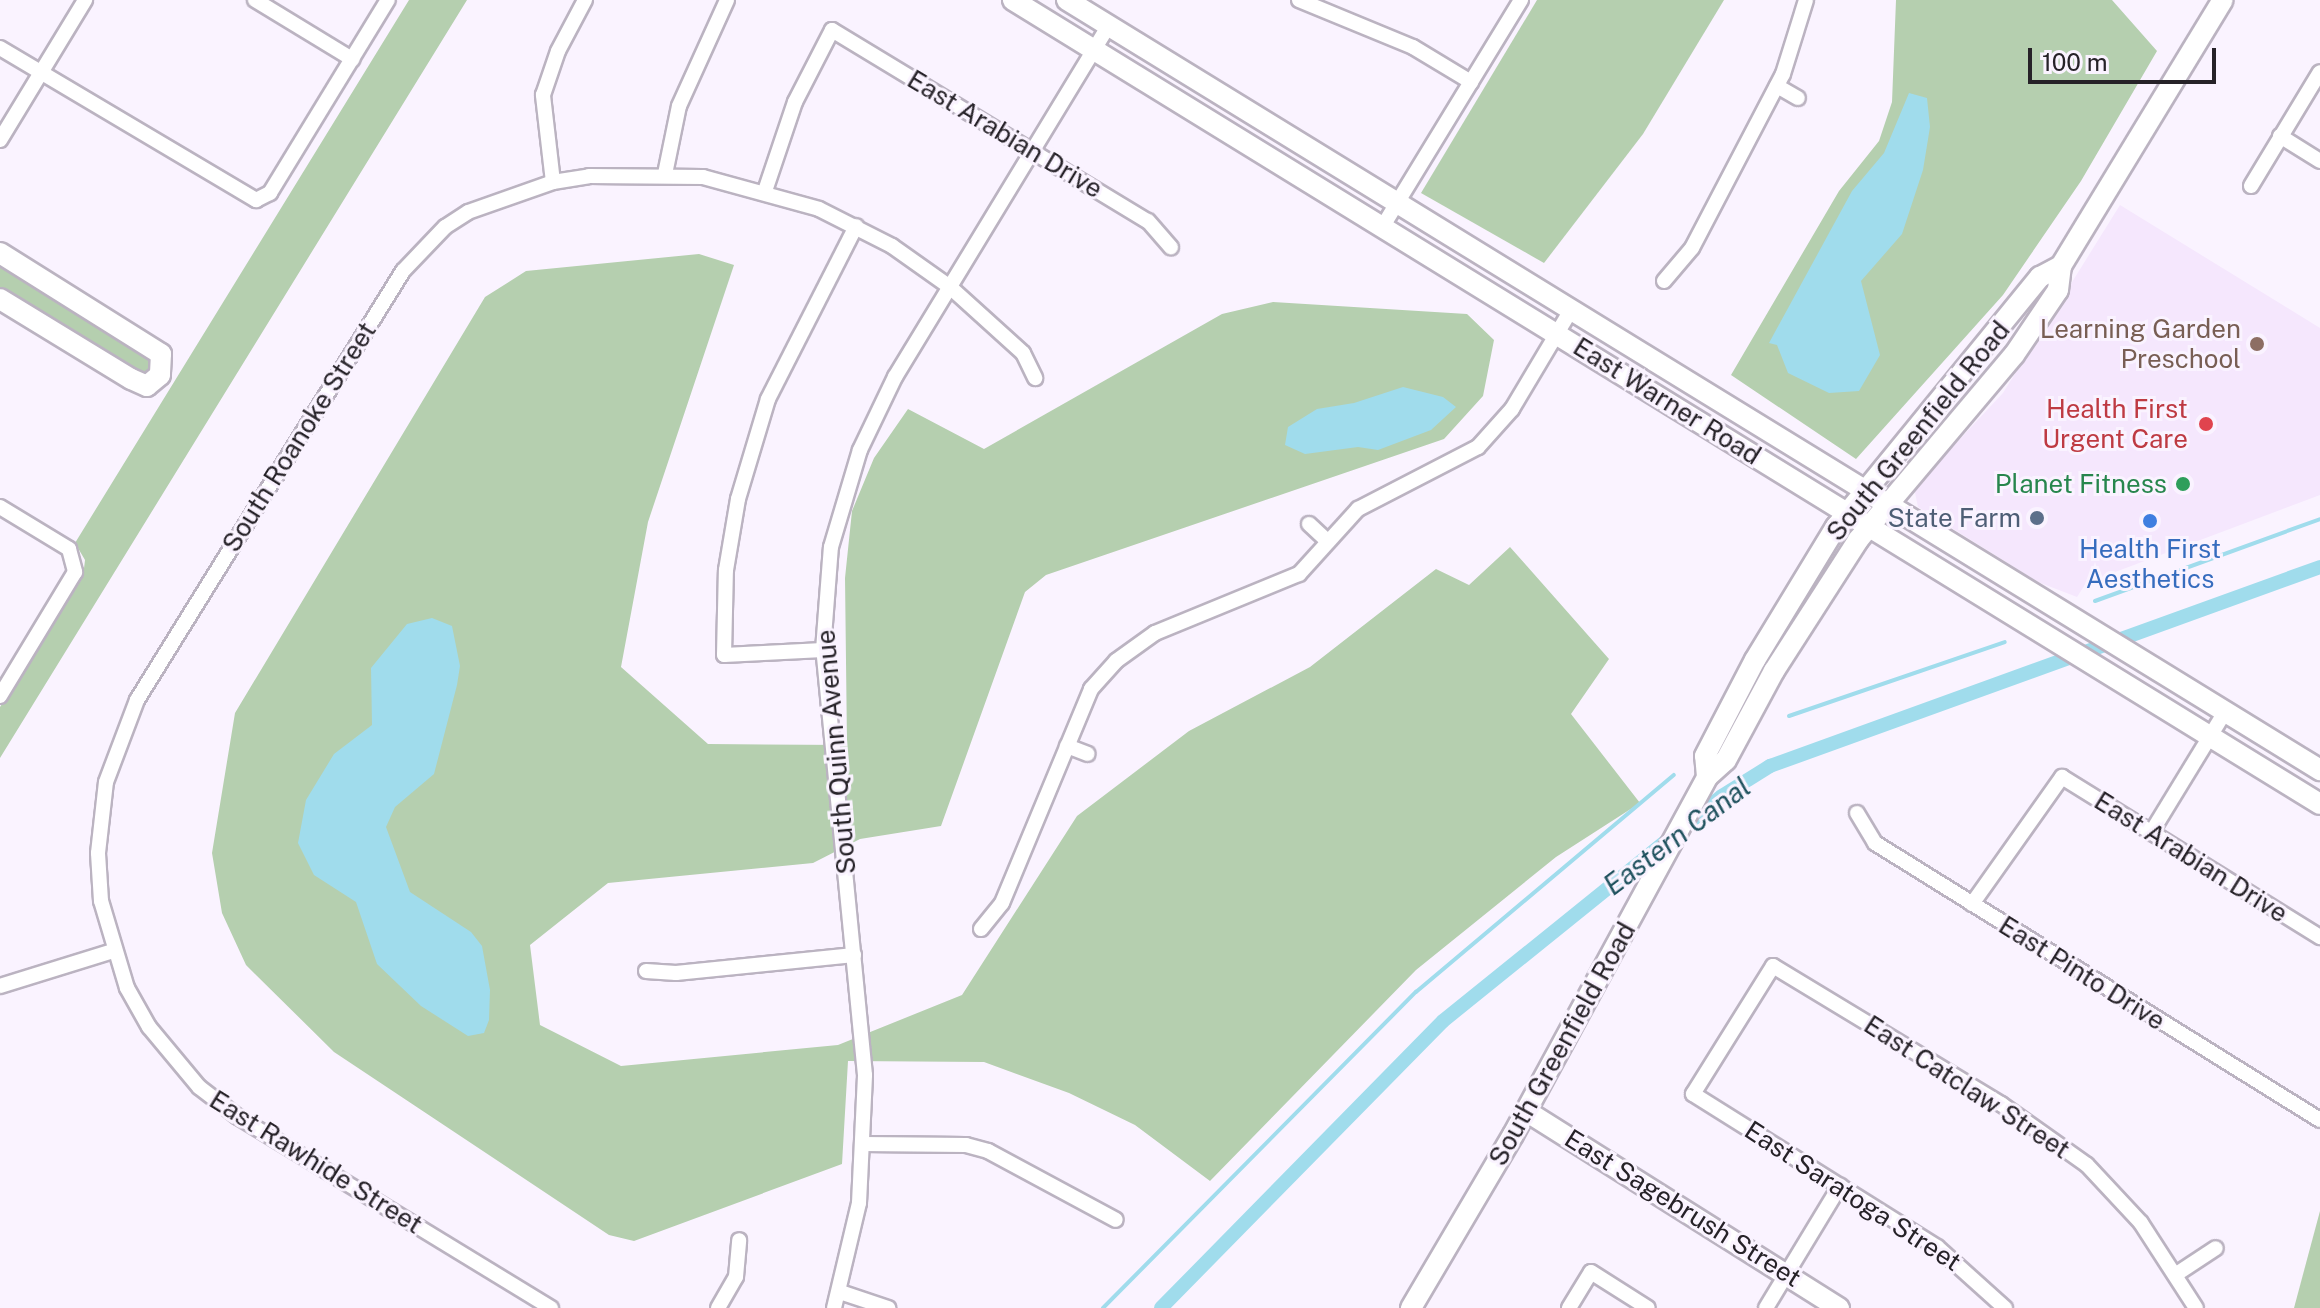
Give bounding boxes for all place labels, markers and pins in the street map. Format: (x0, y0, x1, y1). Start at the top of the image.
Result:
place label: Learning Garden Preschool (2040, 313, 2241, 374)
marker: Learning Garden Preschool (2248, 335, 2266, 353)
place label: Health First Urgent Care (2042, 393, 2188, 454)
marker: Health First Urgent Care (2195, 413, 2217, 435)
place label: Planet Fitness (1995, 468, 2167, 500)
marker: Planet Fitness (2174, 475, 2192, 493)
place label: State Farm (1887, 502, 2021, 534)
marker: State Farm (2028, 509, 2046, 527)
marker: Health First Aesthetics (2141, 512, 2159, 530)
place label: Health First Aesthetics (2079, 533, 2221, 594)

